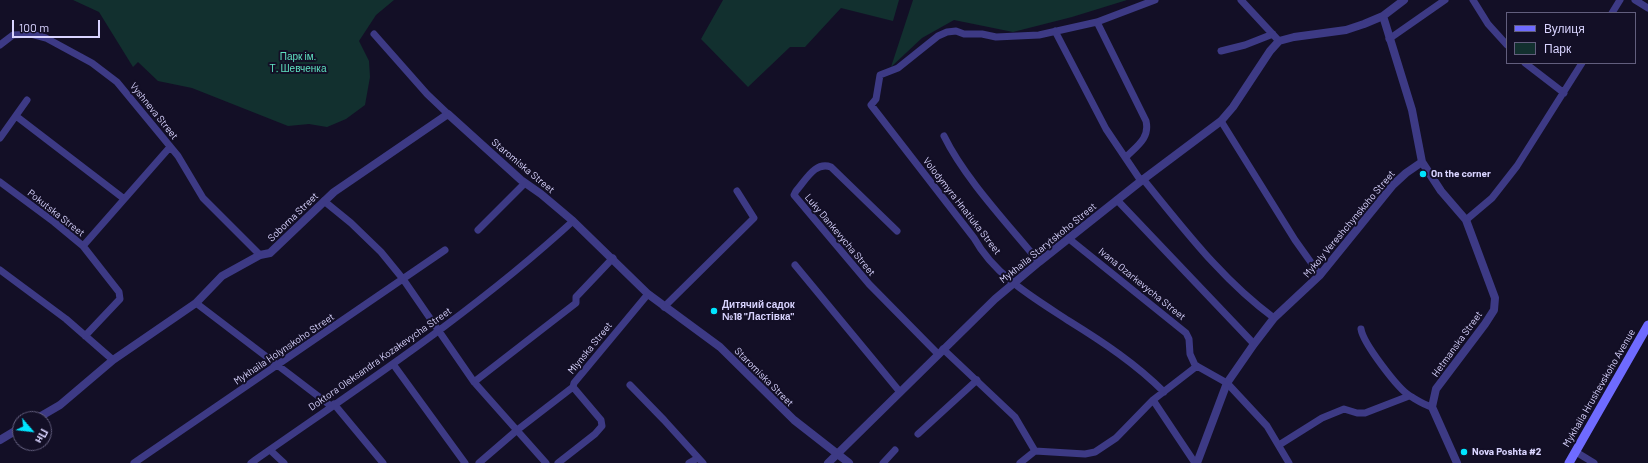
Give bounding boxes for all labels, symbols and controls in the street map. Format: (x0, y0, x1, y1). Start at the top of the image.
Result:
scale bar (14, 12, 102, 38)
legend (1506, 12, 1636, 64)
text: 100 m (19, 20, 49, 34)
text: Вулиця (1544, 21, 1585, 35)
text: Парк (1544, 41, 1571, 55)
park label: Парк ім. Т. Шевченка (270, 51, 326, 74)
street label: Vyshneva Street (127, 80, 181, 142)
street label: Staromiska Street (489, 136, 557, 196)
street label: Volodymyra Hnatiuka Street (920, 155, 1004, 257)
street label: Mykoly Vereshchynskoho Street (1301, 168, 1397, 280)
place label: On the corner (1431, 168, 1491, 180)
marker: On the corner (1418, 169, 1428, 179)
street label: Pokutska Street (25, 187, 87, 239)
street label: Soborna Street (265, 190, 321, 244)
street label: Luky Dankevycha Street (802, 192, 878, 278)
street label: Mykhaila Starytskoho Street (997, 200, 1099, 286)
street label: Ivana Ozarkevycha Street (1096, 245, 1188, 323)
place label: Дитячий садок №18 "Ластівка" (722, 299, 795, 322)
street label: Doktora Oleksandra Kozakevycha Street (306, 305, 454, 413)
marker: Дитячий садок №18 "Ластівка" (709, 306, 719, 316)
street label: Hetmanska Street (1429, 309, 1485, 379)
street label: Mykhaila Holynskoho Street (231, 311, 337, 387)
street label: Mlynska Street (565, 320, 615, 376)
street label: Mykhaila Hrushevskoho Avenue (1560, 327, 1638, 449)
street label: Staromiska Street (732, 345, 796, 409)
north arrow (12, 411, 52, 451)
text: Пн (33, 427, 51, 446)
place label: Nova Poshta #2 (1472, 446, 1541, 458)
marker: Nova Poshta #2 (1459, 447, 1469, 457)

